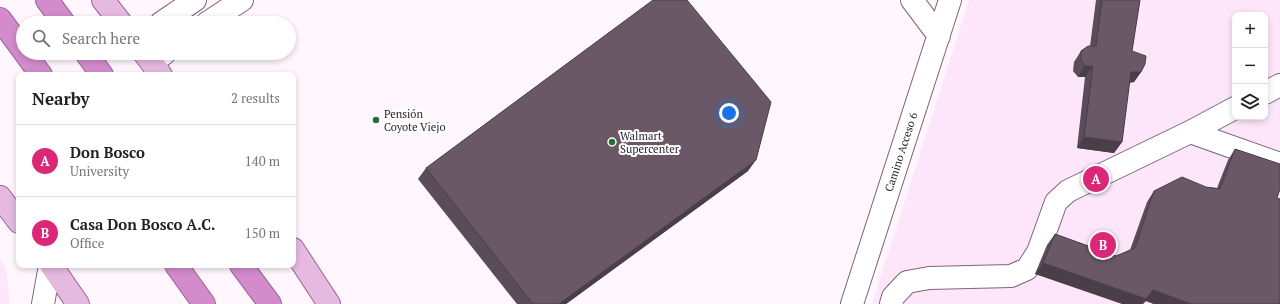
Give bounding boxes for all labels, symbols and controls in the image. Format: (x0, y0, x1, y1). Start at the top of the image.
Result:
map controls (1232, 12, 1268, 120)
button: + (1232, 12, 1268, 48)
search box (16, 16, 296, 60)
icon: search (30, 27, 52, 49)
text: Search here (62, 28, 140, 48)
button: − (1232, 48, 1268, 84)
button: layers (1232, 84, 1268, 120)
text: Nearby (32, 87, 90, 110)
text: 2 results (231, 89, 280, 107)
your location (719, 103, 739, 123)
place label: Pensión Coyote Viejo (384, 107, 446, 134)
street label: Camino Acceso 6 (882, 111, 920, 193)
marker: Pensión Coyote Viejo (371, 115, 381, 125)
place label: Walmart Supercenter (620, 129, 680, 156)
marker: Walmart Supercenter (607, 137, 617, 147)
text: Don Bosco (70, 142, 145, 162)
text: A (40, 152, 50, 170)
text: 140 m (245, 152, 280, 170)
text: University (70, 162, 129, 180)
pin: A (1083, 164, 1109, 194)
text: Casa Don Bosco A.C. (70, 214, 216, 234)
text: B (41, 224, 49, 242)
text: 150 m (245, 224, 280, 242)
pin: B (1090, 230, 1116, 260)
text: Office (70, 234, 104, 252)

